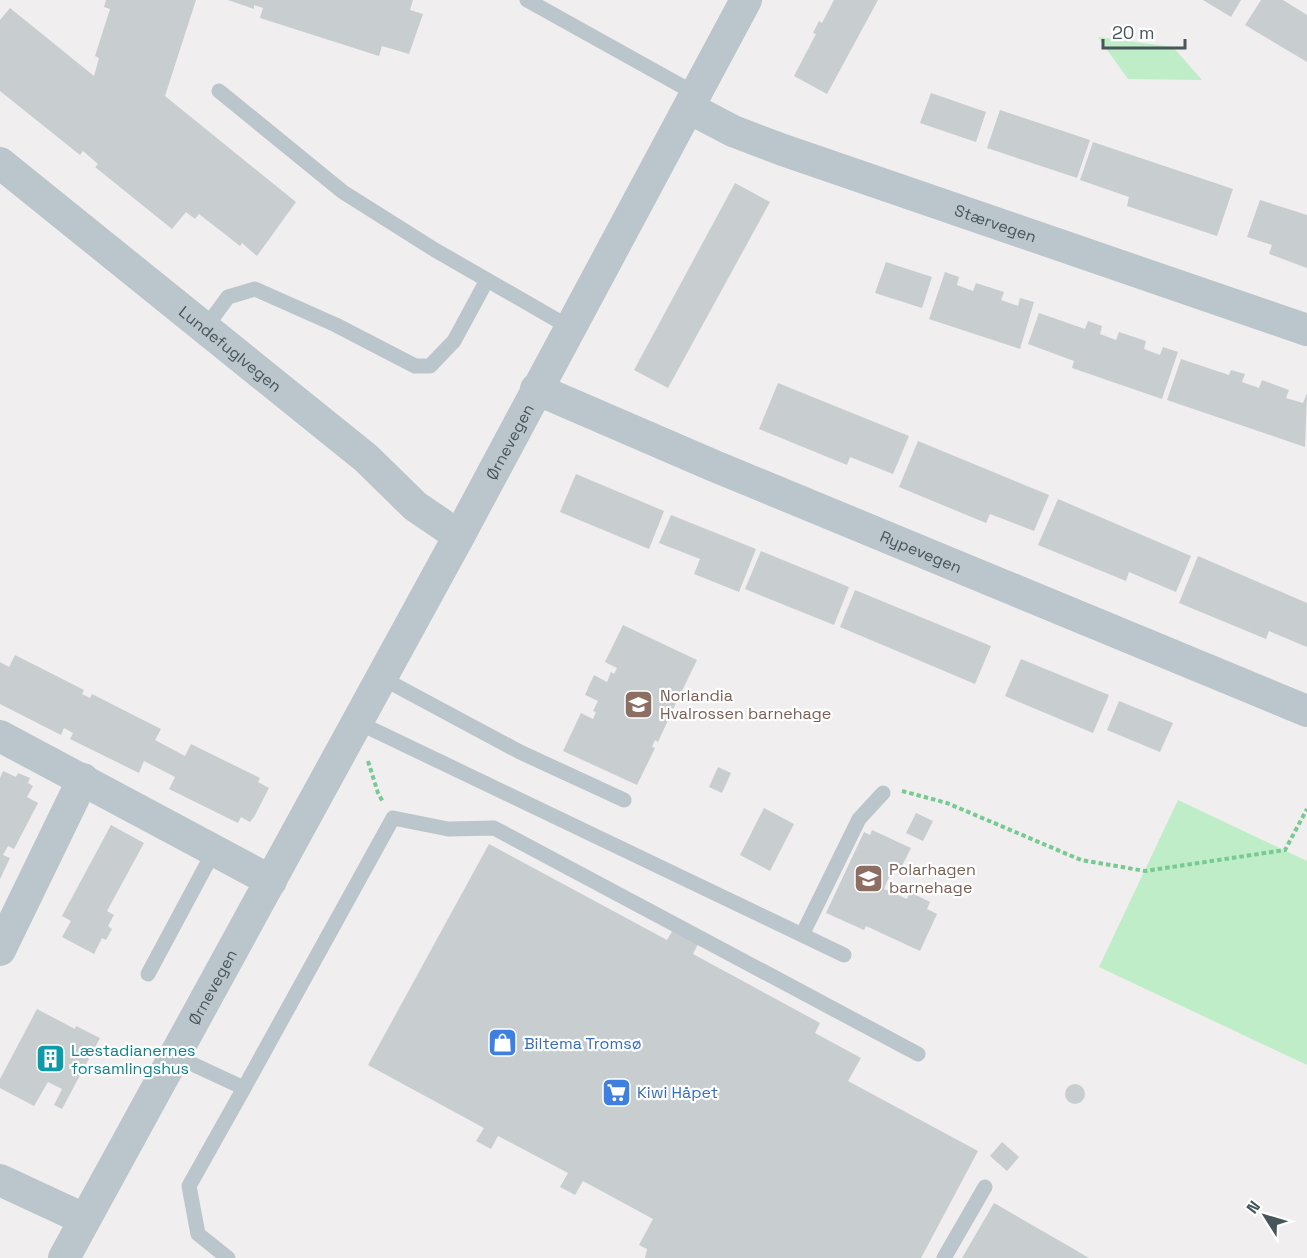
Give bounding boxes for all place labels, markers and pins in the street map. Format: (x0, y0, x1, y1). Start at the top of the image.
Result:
place label: Norlandia Hvalrossen barnehage (660, 685, 831, 724)
school or university icon: Norlandia Hvalrossen barnehage (623, 688, 655, 720)
place label: Polarhagen barnehage (889, 859, 976, 898)
school or university icon: Polarhagen barnehage (852, 862, 884, 894)
shop icon: Biltema Tromsø (487, 1027, 519, 1059)
place label: Biltema Tromsø (524, 1033, 642, 1054)
place label: Læstadianernes forsamlingshus (71, 1040, 196, 1079)
building icon: Læstadianernes forsamlingshus (34, 1043, 66, 1075)
supermarket icon: Kiwi Håpet (600, 1076, 632, 1108)
place label: Kiwi Håpet (637, 1082, 718, 1103)

